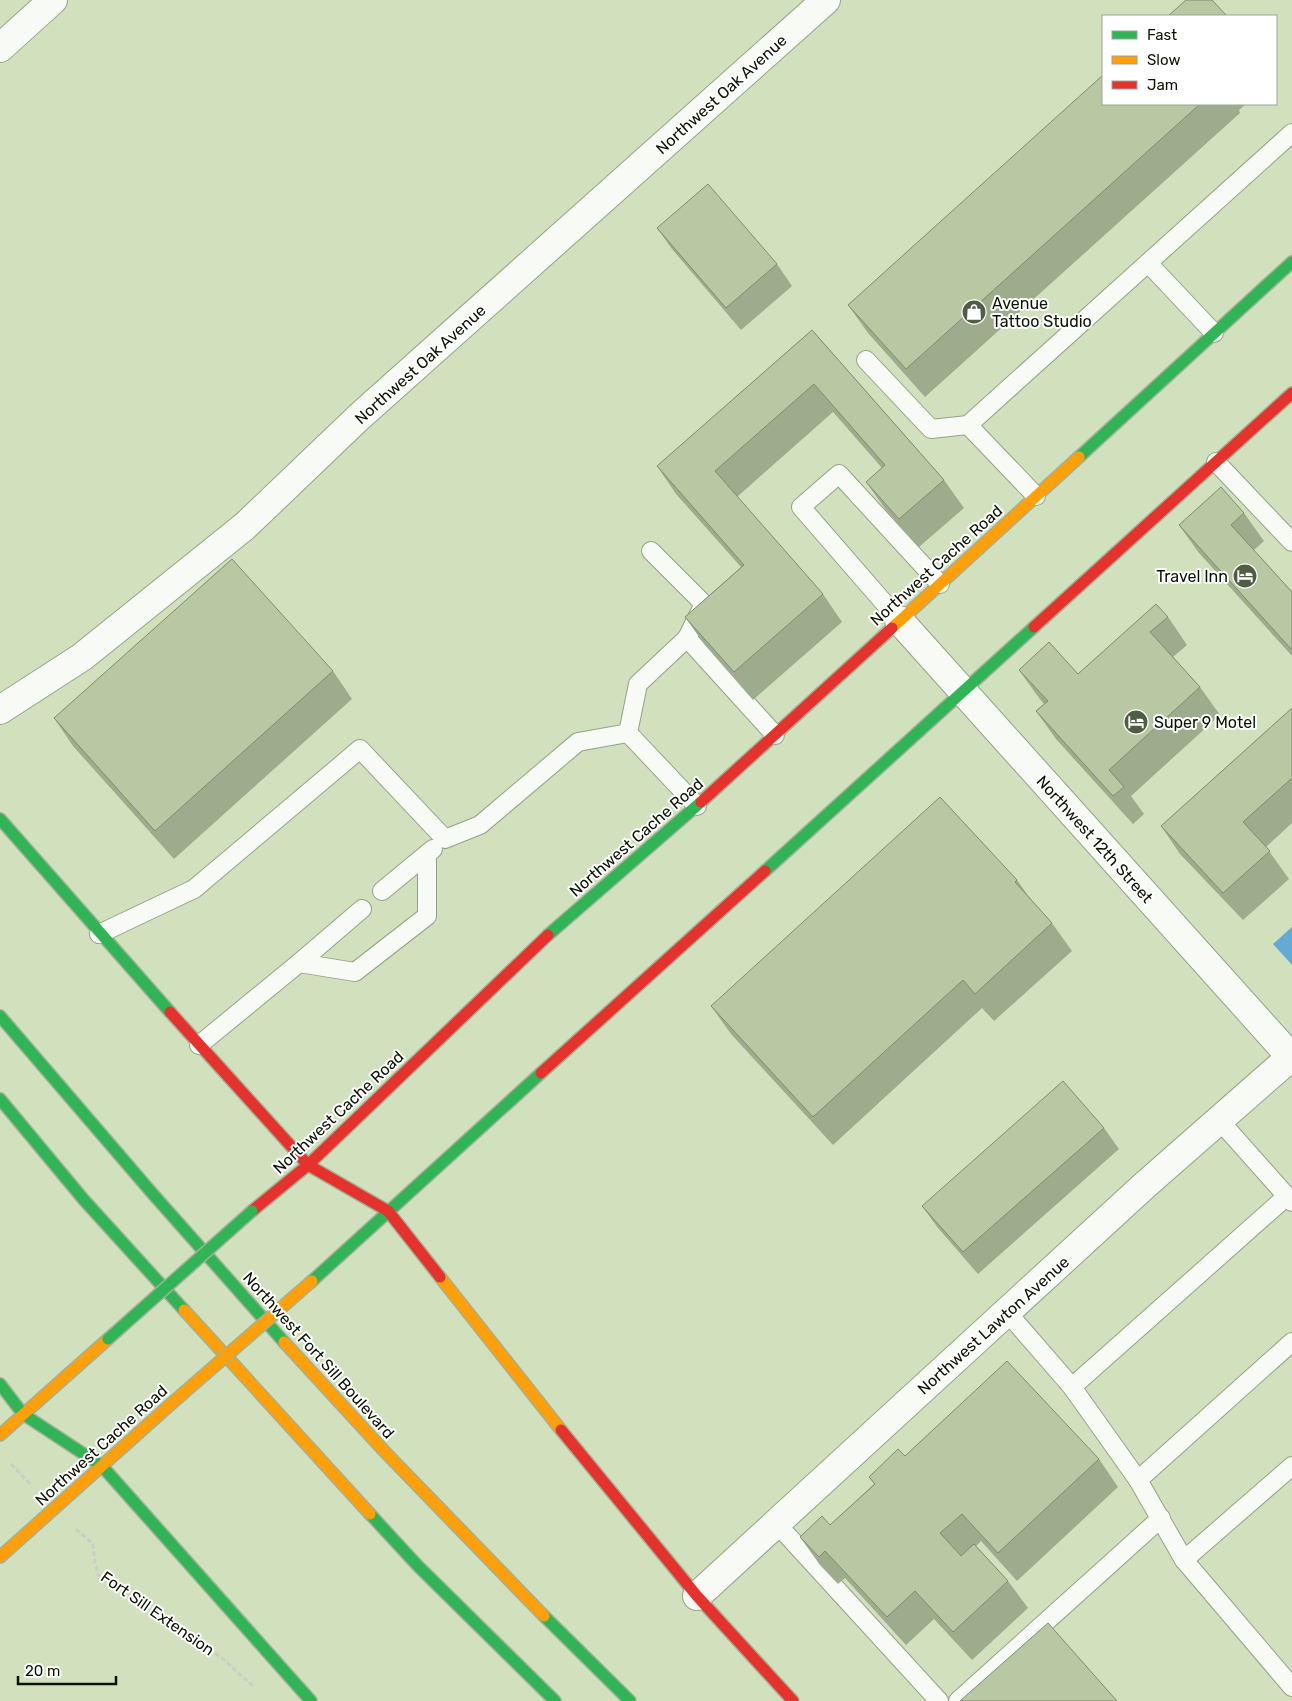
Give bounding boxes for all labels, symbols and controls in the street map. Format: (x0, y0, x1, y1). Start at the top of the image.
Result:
legend (1102, 15, 1277, 105)
text: Fast (1147, 26, 1177, 44)
street label: Northwest Oak Avenue (652, 31, 791, 158)
text: Slow (1147, 51, 1180, 69)
text: Jam (1147, 76, 1178, 94)
place label: Avenue Tattoo Studio (992, 294, 1092, 331)
shop icon: Avenue Tattoo Studio (961, 299, 987, 325)
street label: Northwest Oak Avenue (351, 301, 490, 428)
street label: Northwest Cache Road (866, 501, 1006, 630)
hotel icon: Travel Inn (1232, 563, 1258, 589)
place label: Travel Inn (1156, 567, 1228, 586)
hotel icon: Super 9 Motel (1123, 709, 1149, 735)
place label: Super 9 Motel (1154, 713, 1256, 732)
street label: Northwest 12th Street (1033, 772, 1157, 907)
street label: Northwest Cache Road (566, 774, 707, 901)
street label: Northwest Cache Road (269, 1047, 407, 1178)
street label: Northwest Lawton Avenue (914, 1252, 1073, 1399)
street label: Northwest Fort Sill Boulevard (239, 1268, 398, 1442)
street label: Northwest Cache Road (31, 1381, 171, 1510)
street label: Fort Sill Extension (97, 1567, 218, 1660)
scale bar (18, 1654, 115, 1686)
text: 20 m (25, 1662, 60, 1680)

